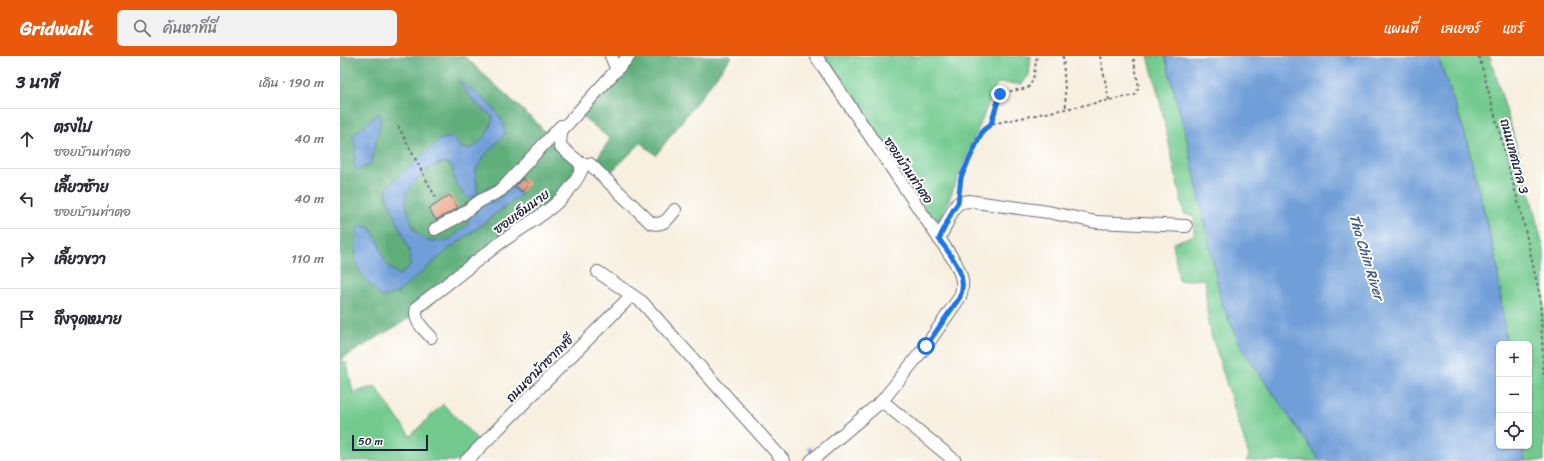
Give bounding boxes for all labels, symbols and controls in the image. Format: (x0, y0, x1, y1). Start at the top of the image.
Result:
search box (117, 10, 397, 46)
text: Gridwalk (20, 12, 93, 45)
text: ค้นหาที่นี่ (163, 15, 217, 41)
text: แผนที่ (1384, 16, 1419, 41)
text: เลเยอร์ (1441, 16, 1480, 41)
text: แชร์ (1502, 16, 1524, 41)
icon: search (131, 17, 153, 39)
text: 3 นาที (16, 67, 59, 97)
text: เดิน · 190 m (258, 71, 324, 94)
route end (991, 85, 1009, 103)
text: ตรงไป (54, 114, 92, 140)
street label: ถนนเทศบาล 3 (1493, 116, 1536, 196)
text: 40 m (294, 127, 324, 150)
icon: ahead (16, 128, 38, 150)
street label: ซอยบ้านท่าตอ (878, 132, 940, 209)
text: ซอยบ้านท่าตอ (54, 140, 131, 163)
text: เลี้ยวซ้าย (54, 174, 109, 200)
street label: ซอยเอ็มนาย (488, 183, 555, 240)
text: 40 m (294, 187, 324, 210)
icon: left (16, 188, 38, 210)
text: ซอยบ้านท่าตอ (54, 200, 131, 223)
water label: Tha Chin River (1342, 211, 1392, 306)
text: เลี้ยวขวา (54, 246, 106, 272)
text: 110 m (291, 247, 324, 270)
icon: right (16, 248, 38, 270)
text: ถึงจุดหมาย (54, 306, 122, 332)
icon: arrive (16, 308, 38, 330)
street label: ถนนอาม้าซากงซี (500, 327, 580, 408)
route start (917, 337, 935, 355)
map controls (1496, 341, 1532, 449)
button: + (1496, 341, 1532, 377)
button: − (1496, 377, 1532, 413)
button: locate (1496, 413, 1532, 449)
text: 50 m (358, 432, 383, 451)
scale bar (352, 433, 428, 452)

